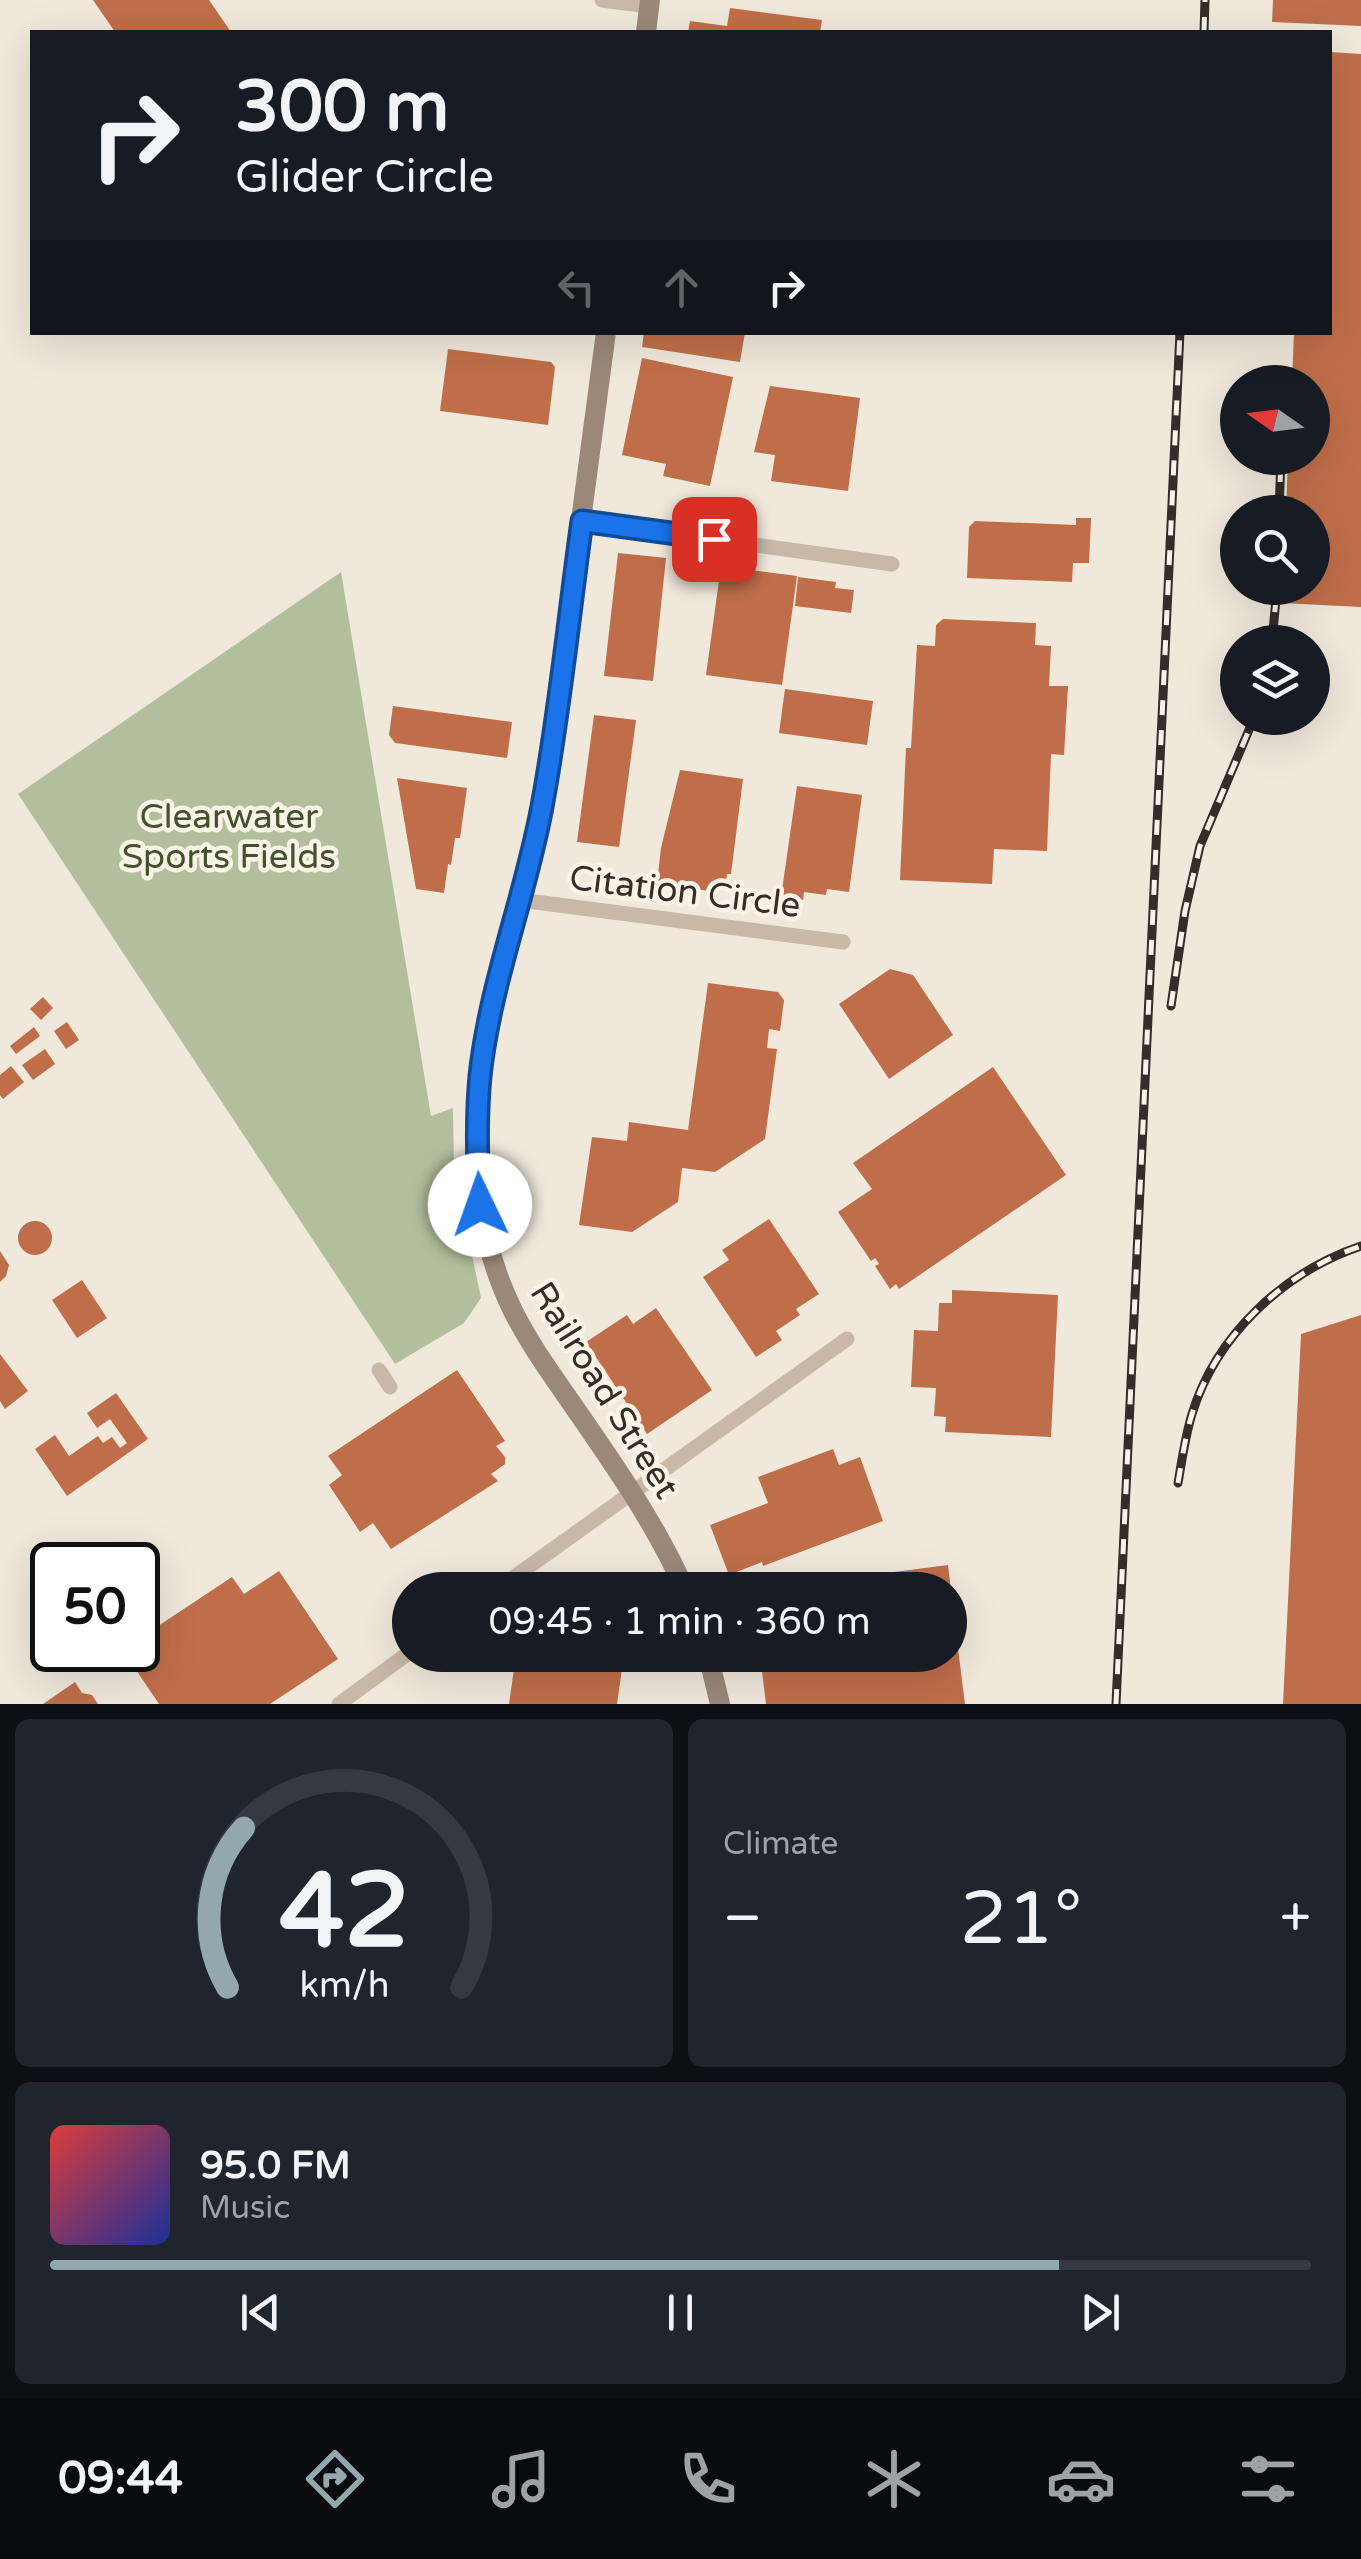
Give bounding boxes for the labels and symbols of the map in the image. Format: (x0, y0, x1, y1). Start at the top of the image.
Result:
north arrow (1220, 365, 1330, 475)
pin (672, 497, 757, 582)
park label: Clearwater Sports Fields (122, 796, 336, 878)
street label: Citation Circle (567, 857, 803, 927)
position arrow (428, 1153, 532, 1257)
street label: Railroad Street (521, 1275, 687, 1506)
speed limit sign: 50 (30, 1542, 160, 1672)

